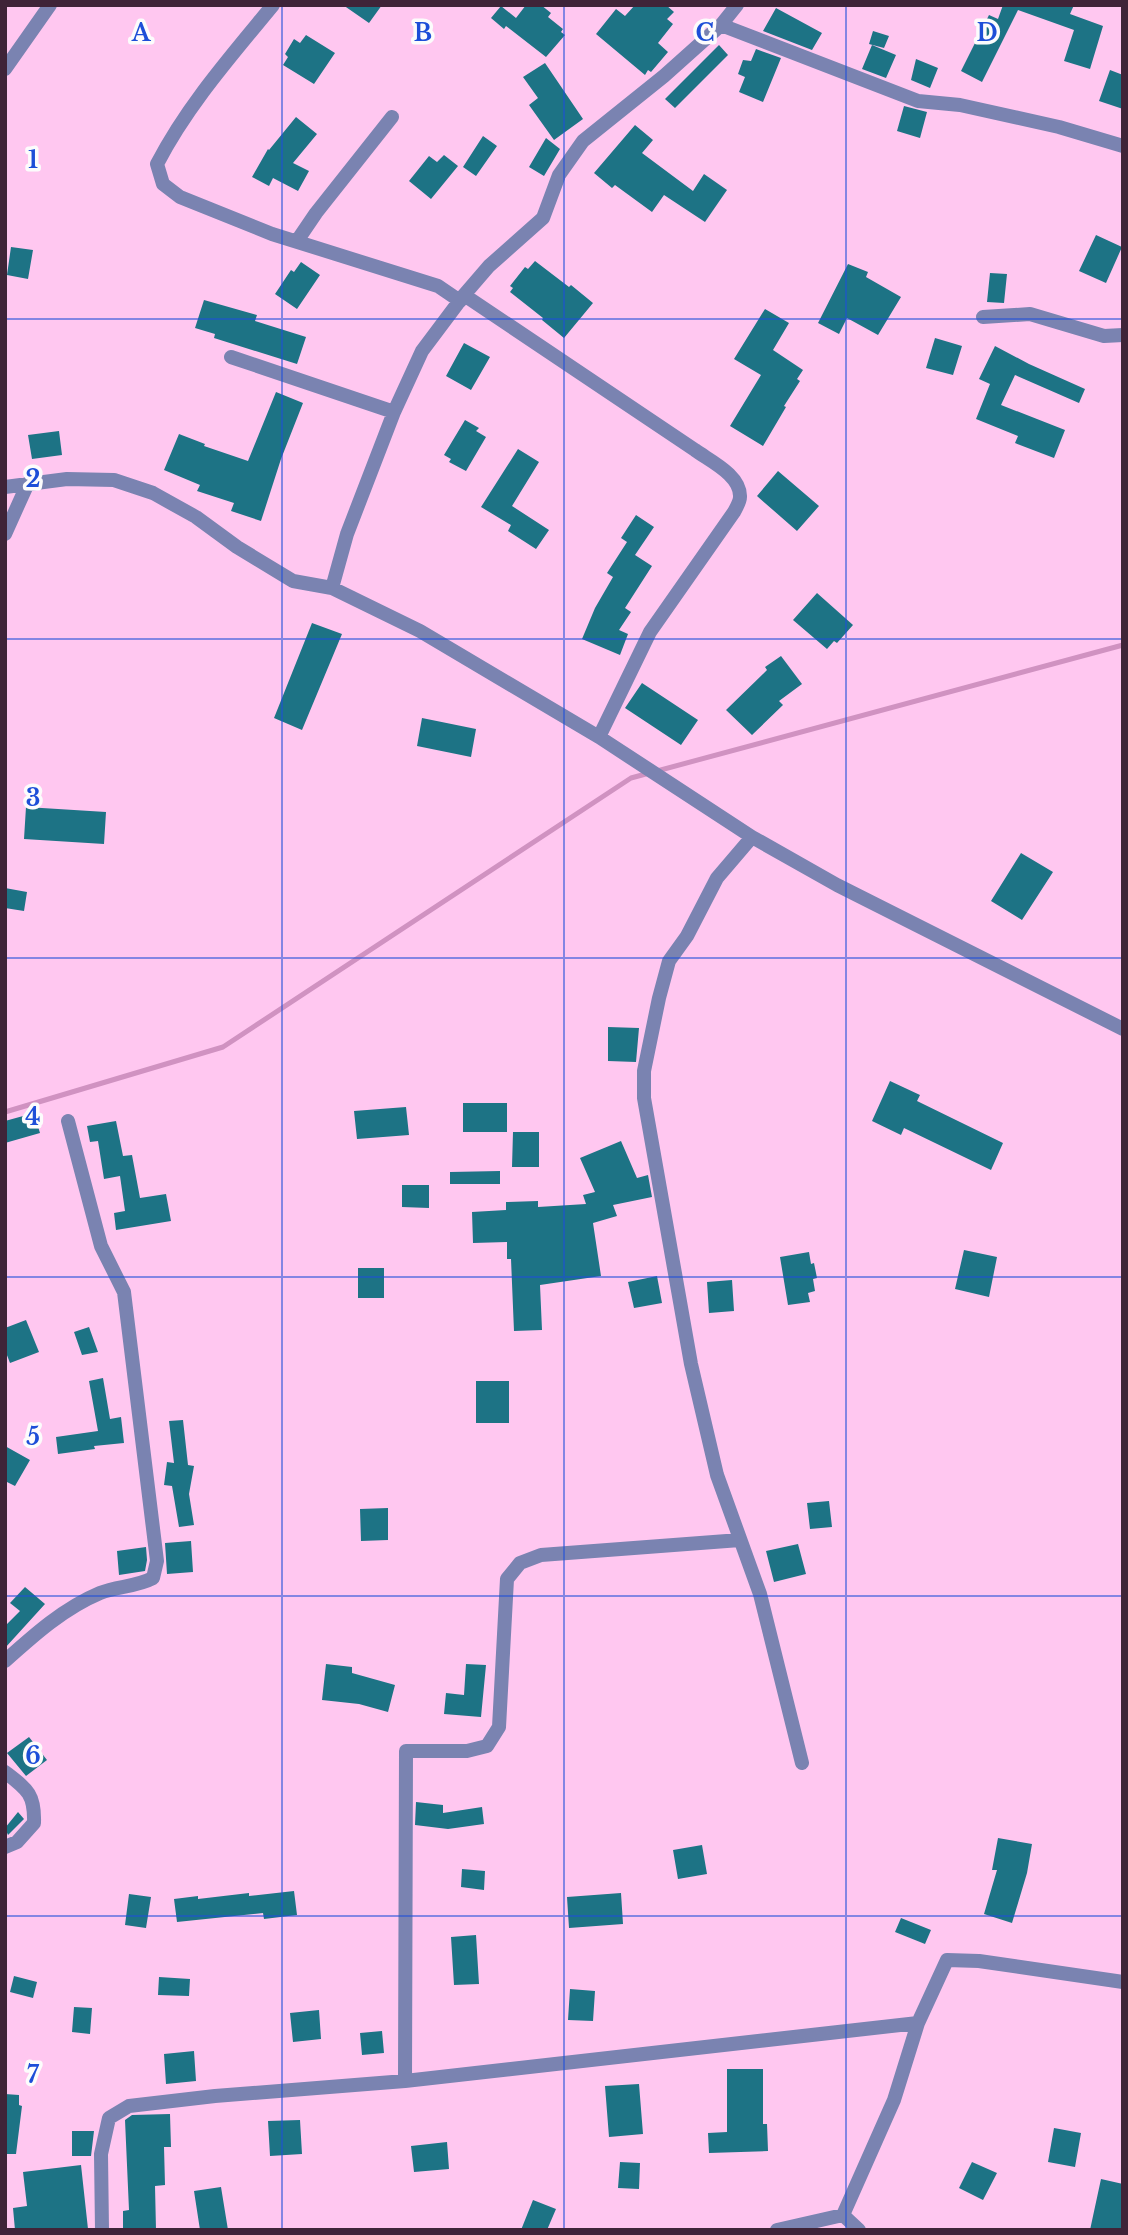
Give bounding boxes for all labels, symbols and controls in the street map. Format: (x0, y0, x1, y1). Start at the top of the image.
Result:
text: A (131, 19, 152, 47)
text: B (414, 19, 432, 47)
text: C (696, 19, 714, 47)
text: D (976, 19, 998, 47)
text: 1 (28, 146, 38, 174)
text: 2 (26, 465, 40, 493)
text: 3 (26, 784, 40, 812)
text: 4 (25, 1103, 41, 1131)
text: 5 (26, 1423, 40, 1451)
text: 6 (25, 1742, 41, 1770)
text: 7 (27, 2061, 40, 2089)

